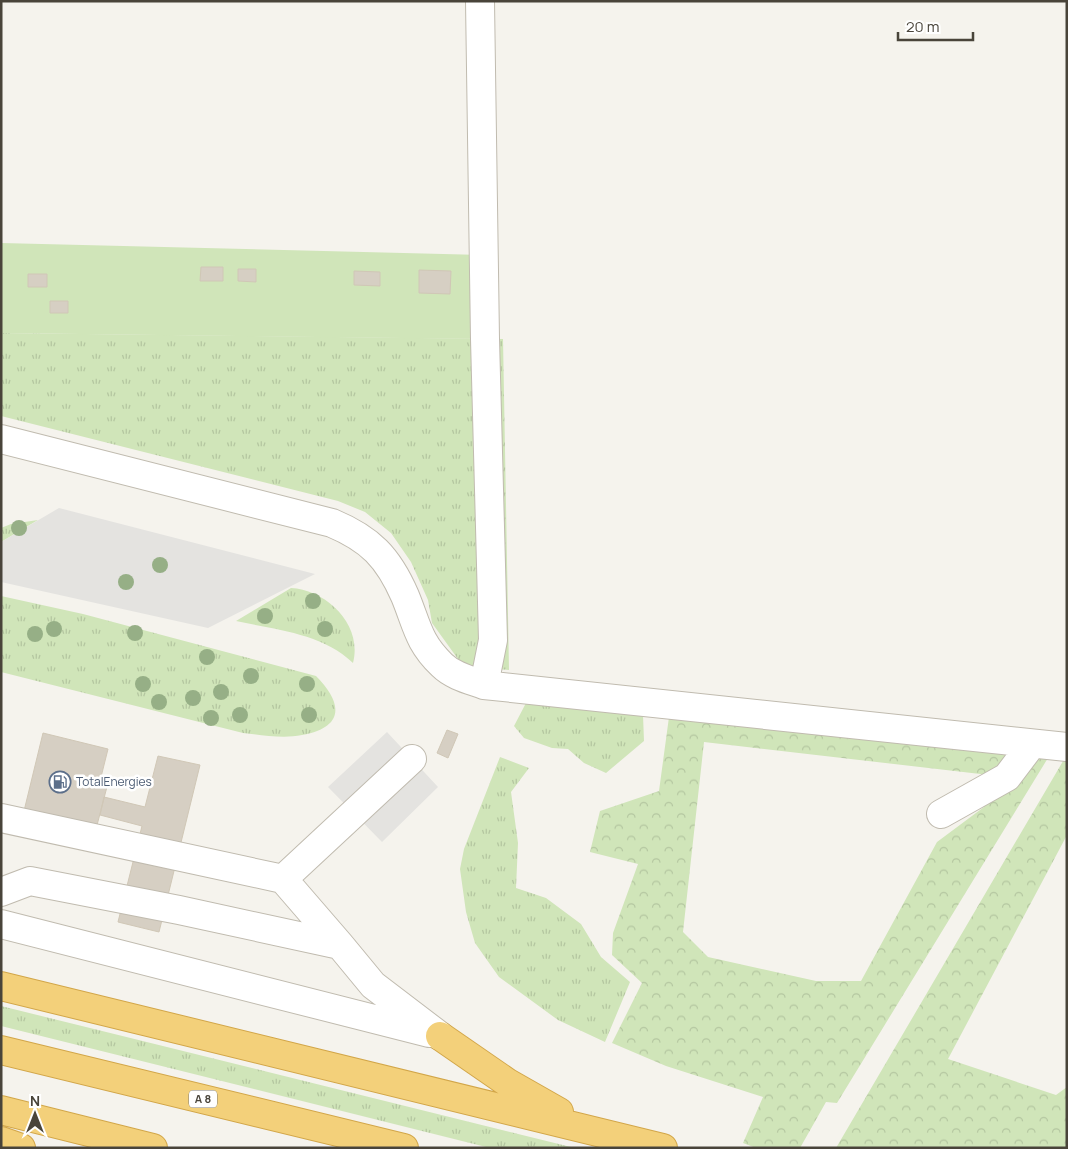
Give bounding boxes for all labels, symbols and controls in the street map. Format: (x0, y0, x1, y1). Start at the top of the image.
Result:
scale bar (898, 10, 973, 42)
text: 20 m (906, 16, 939, 37)
fuel station icon: TotalEnergies (48, 770, 72, 794)
place label: TotalEnergies (76, 773, 152, 790)
north arrow (10, 1089, 60, 1139)
road number: A 8 (189, 1090, 217, 1108)
text: N (30, 1091, 40, 1110)

